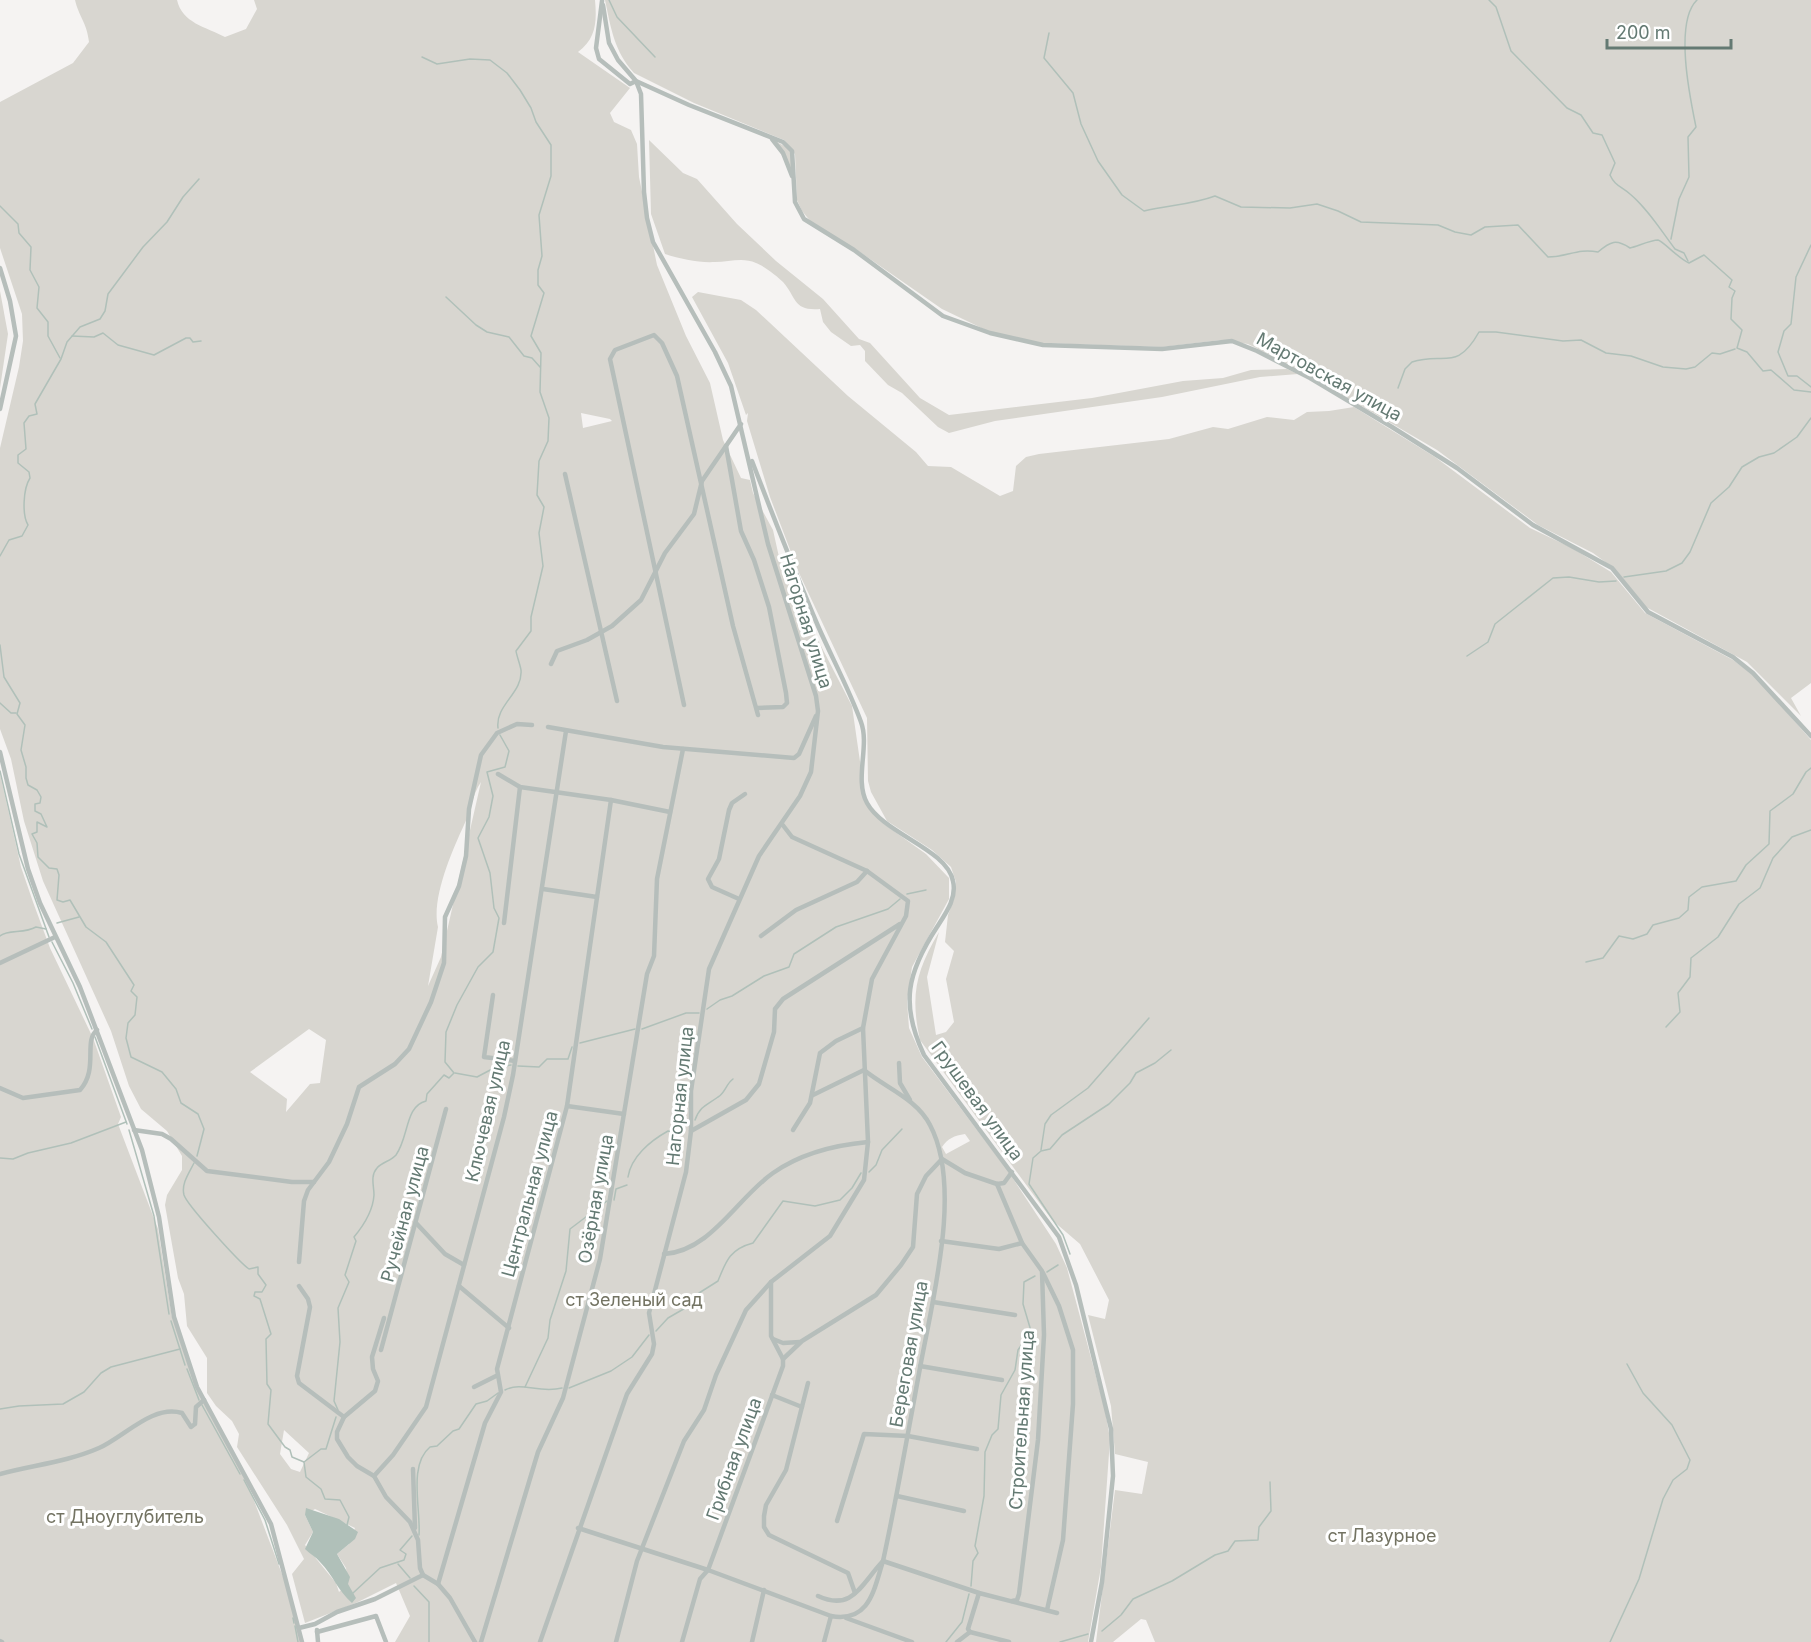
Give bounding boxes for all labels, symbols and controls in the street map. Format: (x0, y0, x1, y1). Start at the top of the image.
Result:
scale bar (1607, 12, 1732, 50)
text: 200 m (1616, 22, 1671, 43)
street label: Мартовская улица (1253, 328, 1406, 425)
street label: Нагорная улица (776, 551, 837, 691)
street label: Нагорная улица (662, 1025, 697, 1167)
street label: Грушевая улица (927, 1037, 1028, 1164)
street label: Ключевая улица (461, 1038, 514, 1184)
street label: Центральная улица (497, 1108, 562, 1279)
street label: Озёрная улица (574, 1133, 617, 1265)
street label: Ручейная улица (376, 1144, 433, 1284)
street label: Береговая улица (885, 1279, 932, 1429)
park label: ст Зеленый сад (565, 1289, 703, 1310)
street label: Строительная улица (1005, 1329, 1038, 1511)
street label: Грибная улица (702, 1395, 765, 1523)
park label: ст Дноуглубитель (46, 1506, 204, 1527)
park label: ст Лазурное (1327, 1525, 1437, 1546)

